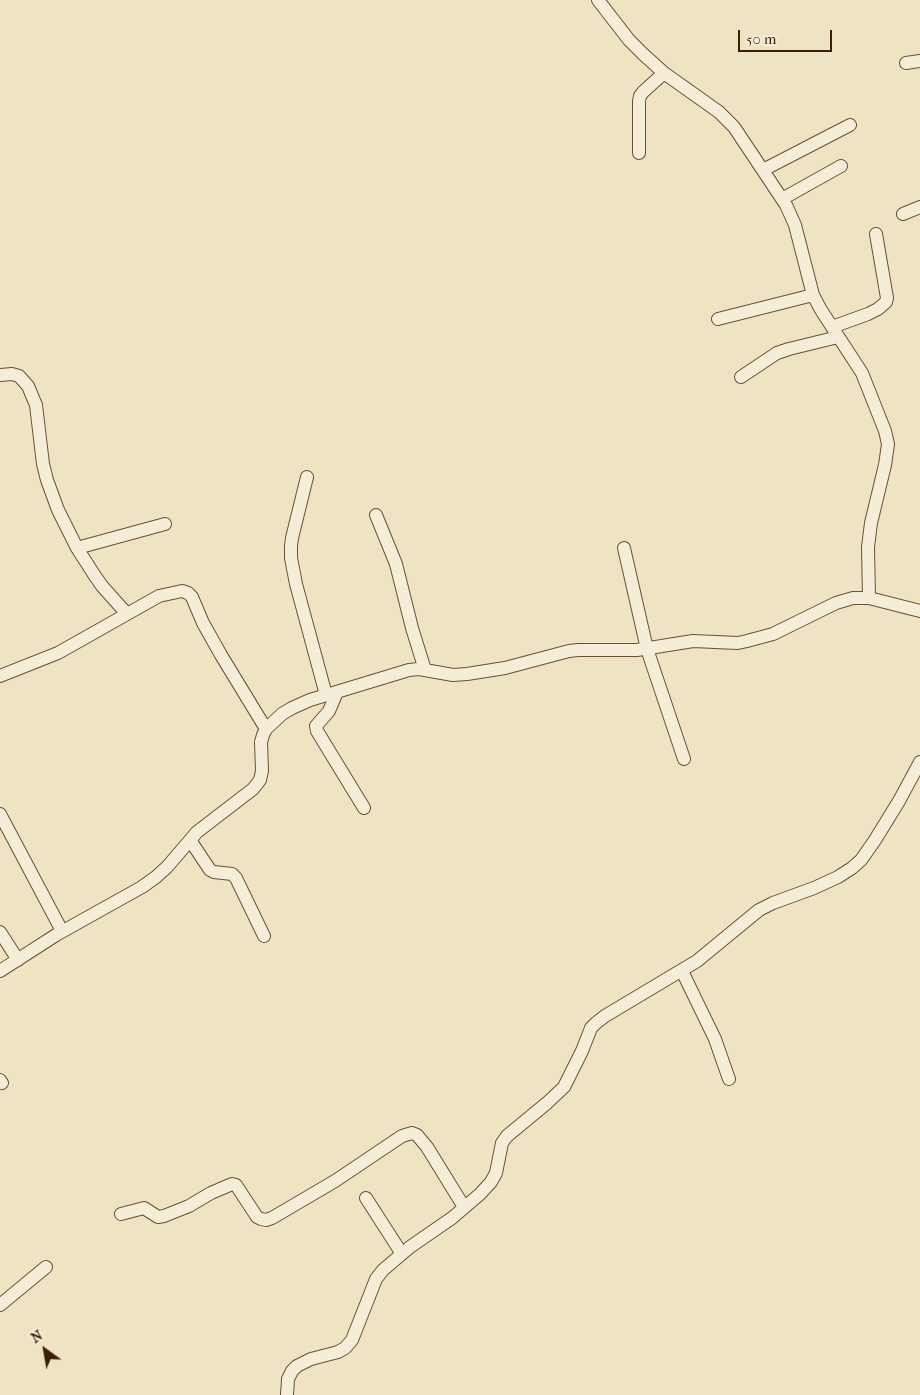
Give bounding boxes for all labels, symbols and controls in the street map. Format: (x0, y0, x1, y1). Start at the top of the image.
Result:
scale bar (740, 20, 834, 52)
text: 50 m (746, 30, 776, 48)
north arrow (20, 1325, 70, 1375)
text: N (28, 1327, 46, 1347)

